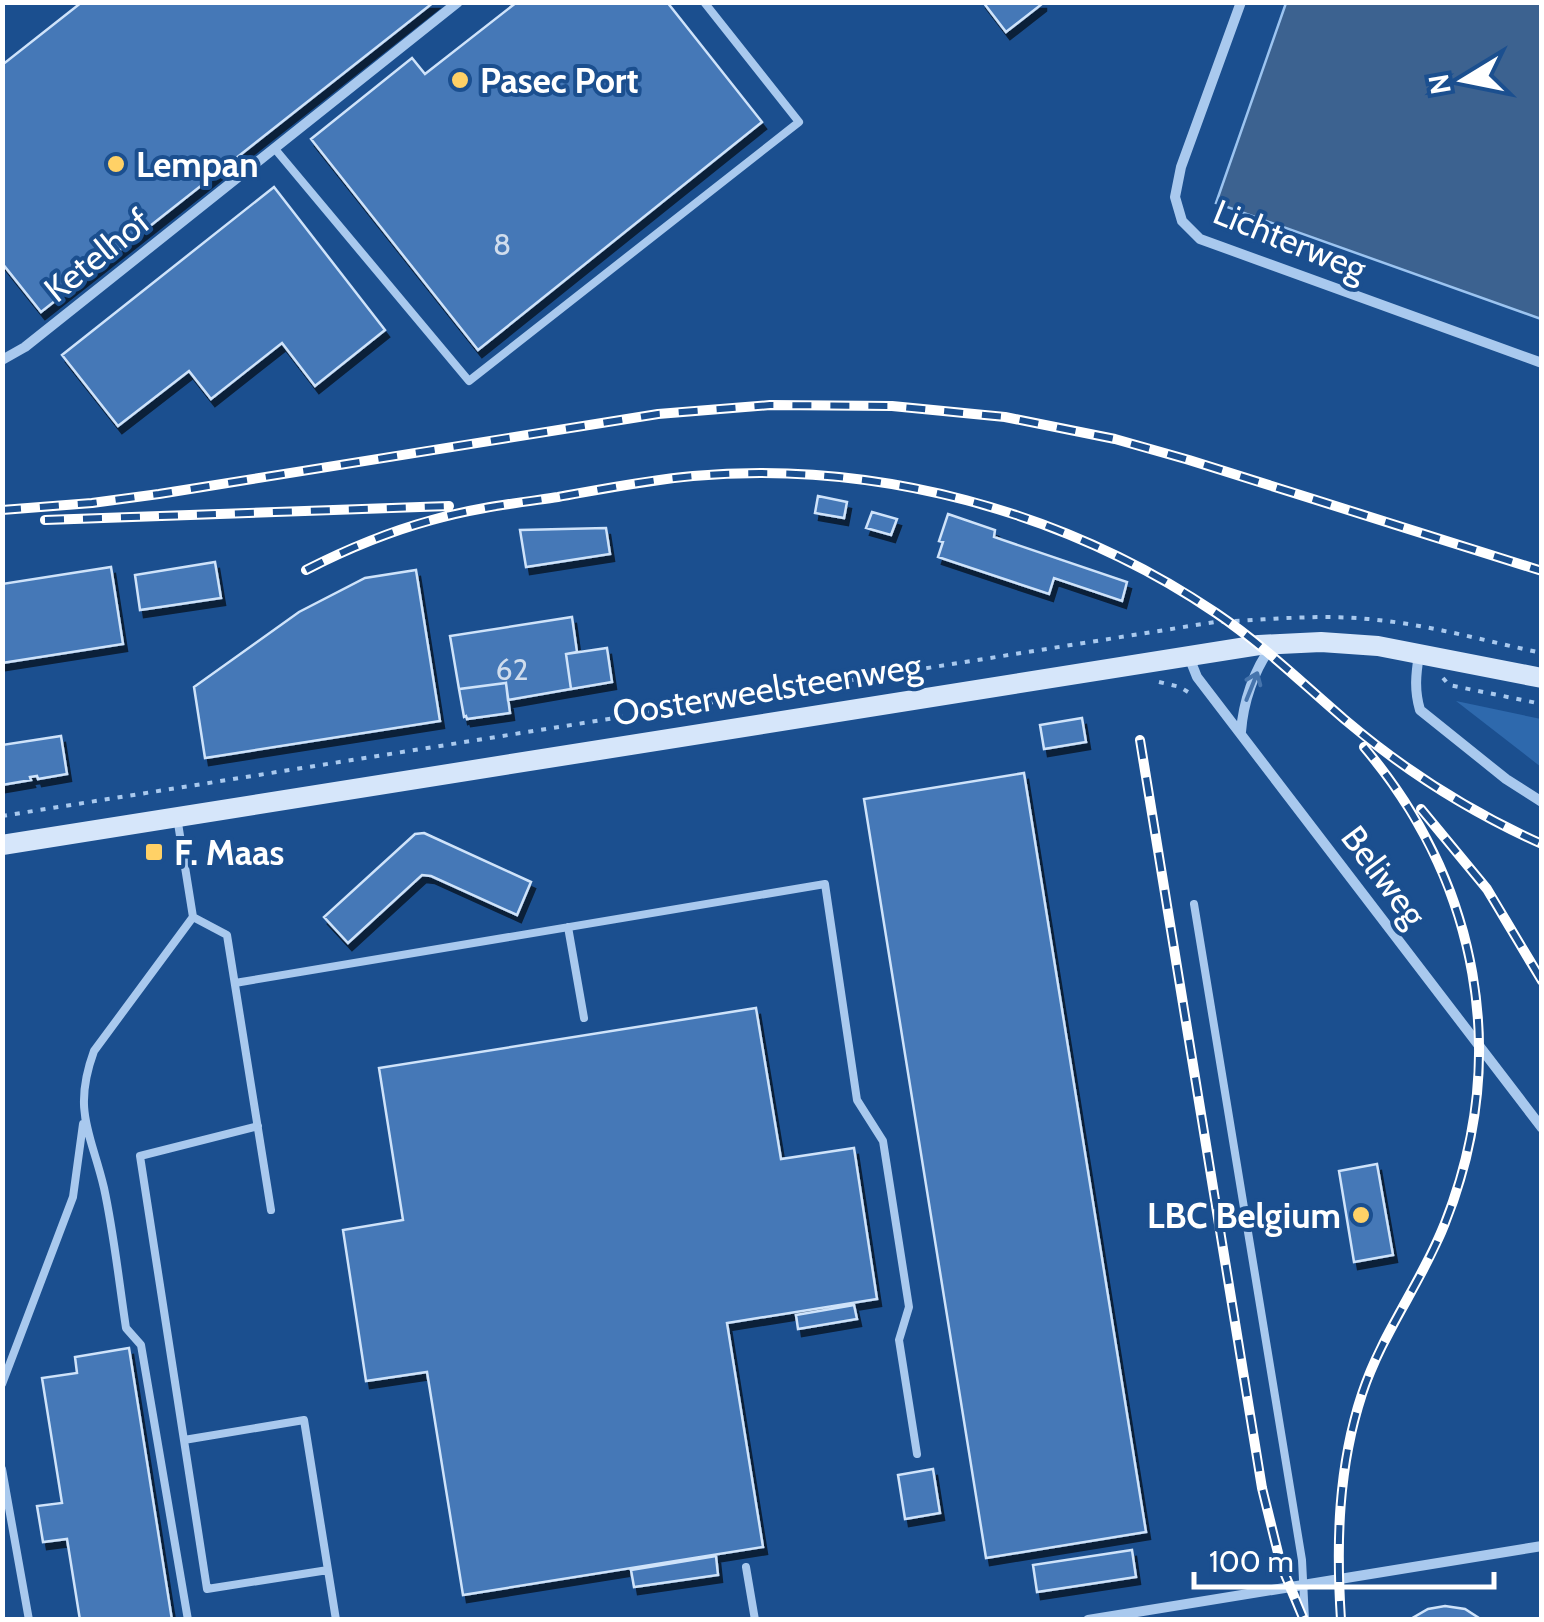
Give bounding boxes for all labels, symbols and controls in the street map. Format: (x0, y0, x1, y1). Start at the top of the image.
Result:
north arrow (1414, 30, 1514, 130)
place label: Pasec Port (480, 59, 638, 102)
marker: Pasec Port (449, 69, 471, 91)
text: N (1421, 72, 1458, 97)
place label: Lempan (136, 143, 259, 186)
marker: Lempan (105, 153, 127, 175)
street label: Lichterweg (1207, 190, 1373, 290)
street label: Ketelhof (35, 199, 159, 311)
house number: 8 (493, 226, 511, 263)
street label: Oosterweelsteenweg (609, 643, 925, 735)
house number: 62 (496, 651, 528, 688)
one-way arrow (1245, 672, 1263, 702)
street label: Beliweg (1332, 817, 1436, 935)
place label: F. Maas (174, 831, 284, 874)
marker: F. Maas (143, 841, 165, 863)
place label: LBC Belgium (1147, 1194, 1341, 1237)
marker: LBC Belgium (1350, 1204, 1372, 1226)
scale bar (1194, 1527, 1494, 1589)
text: 100 m (1209, 1543, 1294, 1580)

